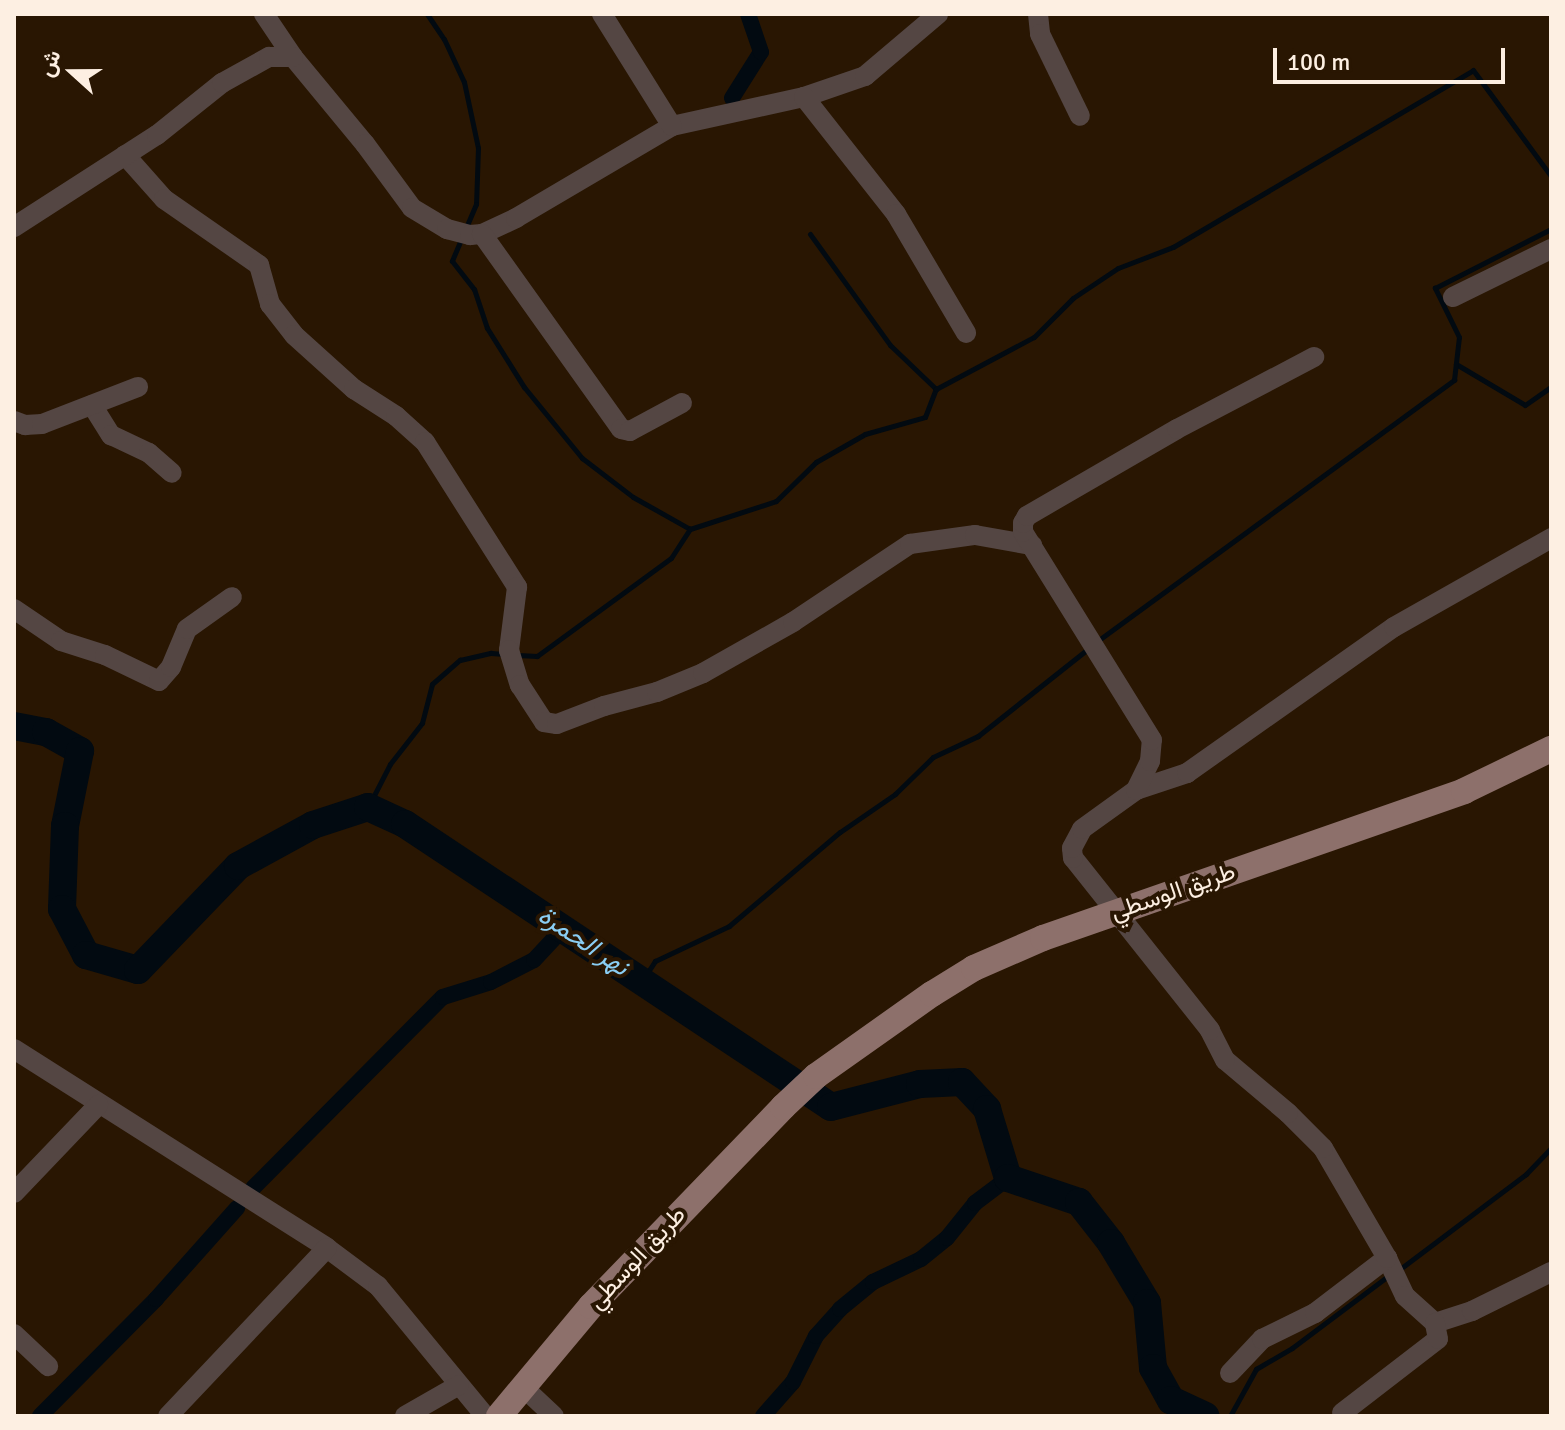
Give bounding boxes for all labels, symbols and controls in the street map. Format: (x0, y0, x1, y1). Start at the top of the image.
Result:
north arrow (32, 32, 112, 112)
scale bar (1277, 32, 1509, 82)
text: ش (32, 46, 66, 80)
text: 100 m (1287, 47, 1350, 77)
street label: طريق الوسطي (1107, 857, 1239, 927)
water label: نهر الحمرة (532, 900, 634, 984)
street label: طريق الوسطي (582, 1201, 692, 1315)

